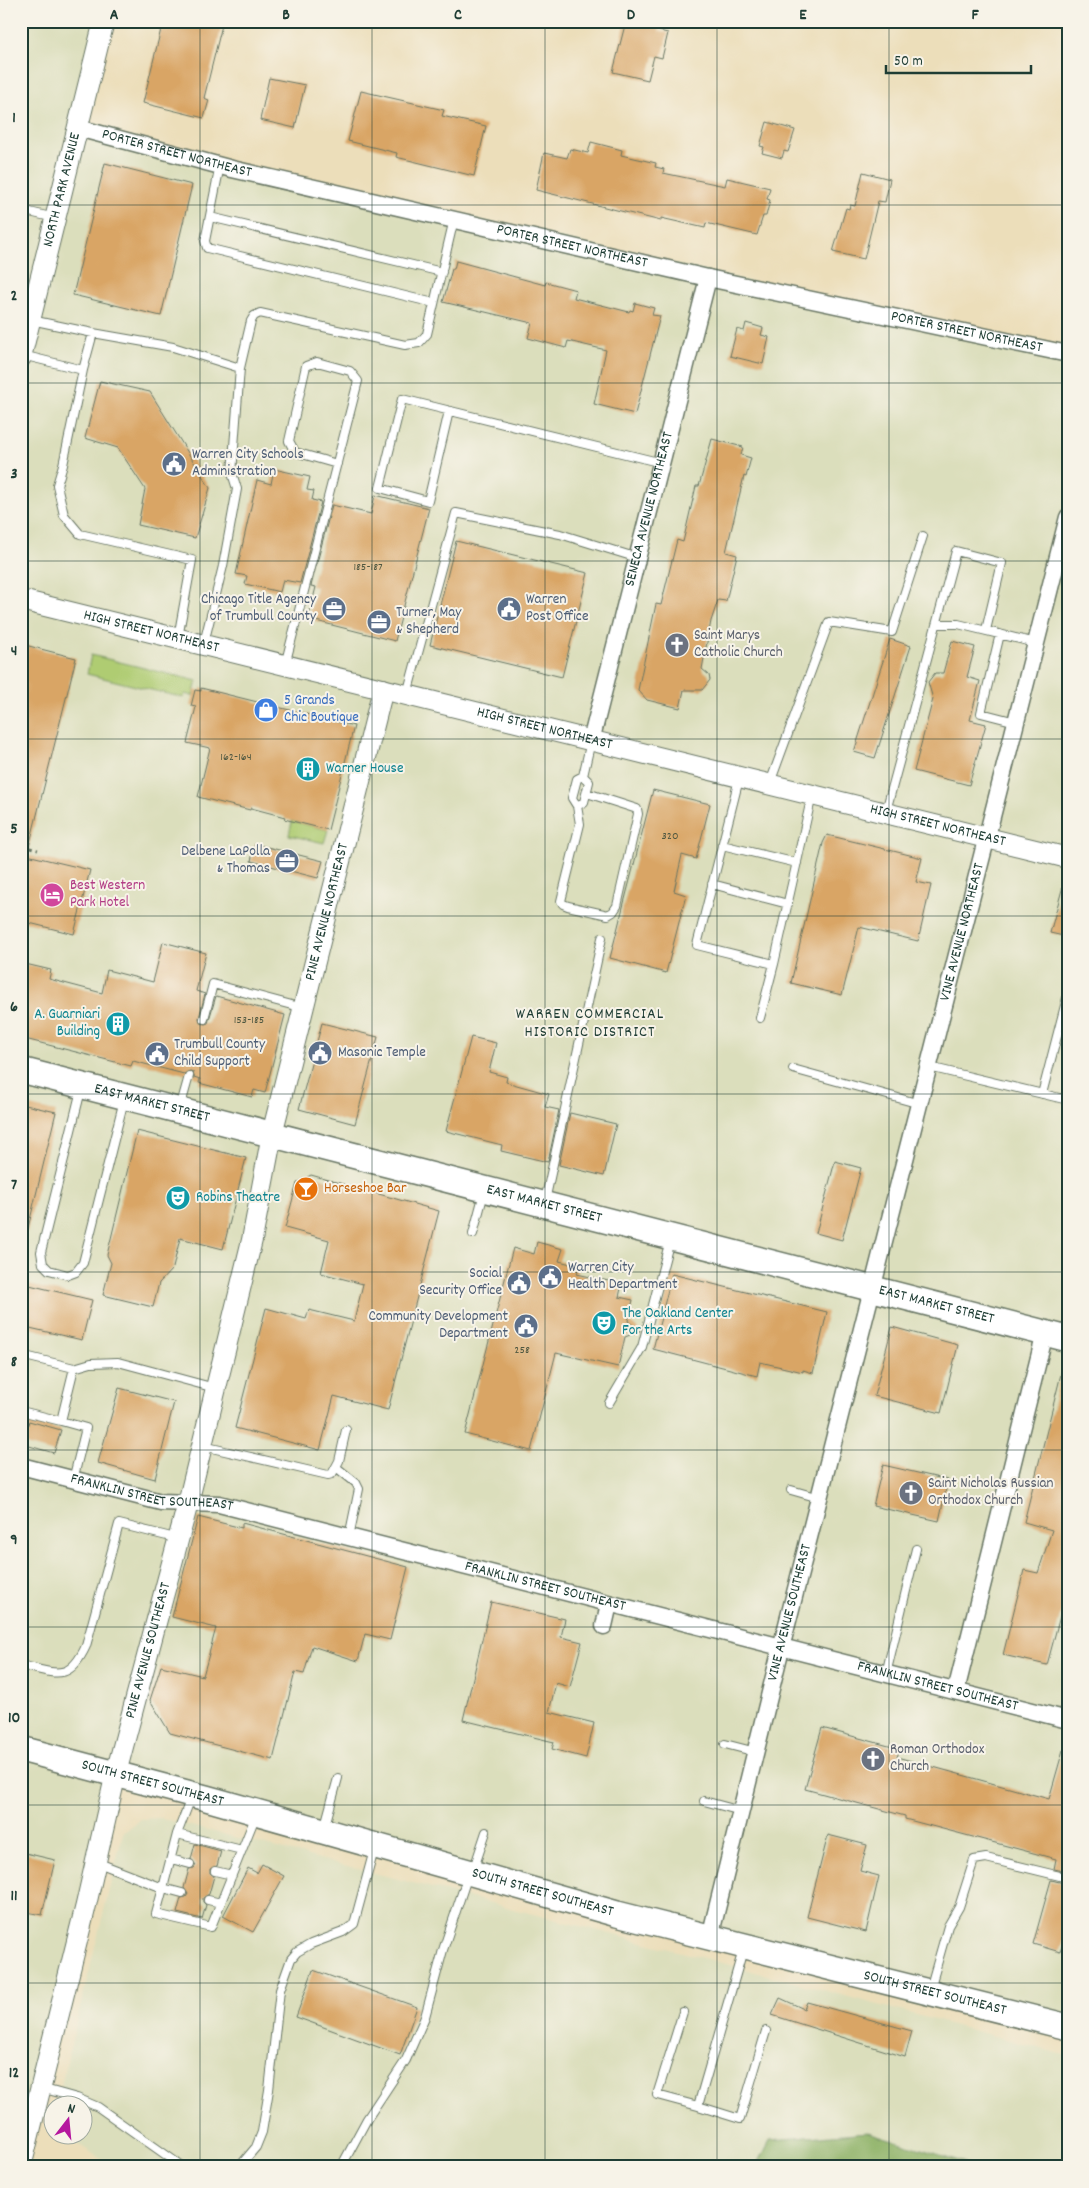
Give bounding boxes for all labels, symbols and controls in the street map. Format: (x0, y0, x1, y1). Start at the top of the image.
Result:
text: A (110, 4, 119, 27)
text: B (282, 4, 290, 27)
text: C (454, 4, 462, 27)
text: D (627, 4, 636, 27)
text: E (799, 4, 807, 27)
text: F (971, 4, 979, 27)
scale bar (886, 42, 1032, 74)
text: 50 m (894, 51, 923, 73)
text: 1 (12, 107, 16, 130)
street label: PORTER STREET NORTHEAST (99, 124, 254, 184)
street label: NORTH PARK AVENUE (38, 130, 87, 249)
street label: PORTER STREET NORTHEAST (494, 219, 649, 275)
text: 2 (11, 285, 18, 308)
street label: PORTER STREET NORTHEAST (889, 306, 1044, 359)
street label: SENECA AVENUE NORTHEAST (619, 430, 680, 589)
place label: Warren City Schools Administration (192, 444, 304, 483)
public building icon: Warren City Schools Administration (161, 451, 187, 477)
text: 3 (10, 463, 18, 486)
house number: 185-187 (353, 559, 383, 576)
place label: Chicago Title Agency of Trumbull County (201, 589, 317, 628)
place label: Warren Post Office (526, 589, 589, 628)
office icon: Chicago Title Agency of Trumbull County (321, 596, 347, 622)
public building icon: Warren Post Office (496, 596, 522, 622)
place label: Turner, May & Shepherd (396, 602, 462, 641)
street label: HIGH STREET NORTHEAST (81, 605, 221, 659)
office icon: Turner, May & Shepherd (366, 609, 392, 635)
place label: Saint Marys Catholic Church (694, 625, 783, 664)
church icon: Saint Marys Catholic Church (664, 632, 690, 658)
text: 4 (11, 640, 17, 663)
place label: 5 Grands Chic Boutique (284, 690, 359, 729)
shop icon: 5 Grands Chic Boutique (253, 697, 279, 723)
street label: HIGH STREET NORTHEAST (474, 702, 614, 756)
house number: 162-164 (220, 749, 252, 766)
building icon: Warner House (295, 756, 321, 782)
place label: Warner House (326, 758, 404, 780)
street label: HIGH STREET NORTHEAST (868, 799, 1008, 853)
text: 5 (10, 818, 18, 841)
house number: 320 (661, 828, 679, 845)
place label: Delbene LaPolla & Thomas (181, 841, 271, 880)
street label: PINE AVENUE NORTHEAST (300, 841, 355, 983)
office icon: Delbene LaPolla & Thomas (274, 848, 300, 874)
street label: VINE AVENUE NORTHEAST (935, 861, 991, 1004)
place label: Best Western Park Hotel (70, 875, 145, 914)
hotel icon: Best Western Park Hotel (39, 882, 65, 908)
text: 6 (10, 996, 18, 1019)
district label: WARREN COMMERCIAL HISTORIC DISTRICT (516, 1003, 664, 1044)
place label: A. Guarniari Building (34, 1004, 100, 1043)
building icon: A. Guarniari Building (105, 1011, 131, 1037)
house number: 153-185 (234, 1012, 264, 1029)
place label: Trumbull County Child Support (174, 1034, 266, 1073)
public building icon: Masonic Temple (307, 1040, 333, 1066)
public building icon: Trumbull County Child Support (144, 1041, 170, 1067)
place label: Masonic Temple (338, 1042, 426, 1064)
street label: EAST MARKET STREET (92, 1078, 212, 1129)
text: 7 (11, 1174, 17, 1197)
bar icon: Horseshoe Bar (293, 1176, 319, 1202)
place label: Horseshoe Bar (324, 1178, 407, 1200)
street label: EAST MARKET STREET (484, 1179, 604, 1230)
theatre icon: Robins Theatre (165, 1185, 191, 1211)
place label: Robins Theatre (196, 1187, 281, 1209)
place label: Warren City Health Department (568, 1257, 678, 1296)
place label: Social Security Office (419, 1263, 502, 1302)
public building icon: Warren City Health Department (537, 1264, 563, 1290)
public building icon: Social Security Office (506, 1270, 532, 1296)
street label: EAST MARKET STREET (876, 1280, 996, 1331)
place label: The Oakland Center For the Arts (622, 1303, 734, 1342)
place label: Community Development Department (368, 1306, 508, 1345)
theatre icon: The Oakland Center For the Arts (591, 1310, 617, 1336)
public building icon: Community Development Department (513, 1313, 539, 1339)
house number: 258 (514, 1342, 530, 1359)
text: 8 (11, 1351, 18, 1374)
street label: FRANKLIN STREET SOUTHEAST (68, 1468, 235, 1518)
place label: Saint Nicholas Russian Orthodox Church (928, 1473, 1054, 1512)
church icon: Saint Nicholas Russian Orthodox Church (898, 1480, 924, 1506)
text: 9 (10, 1529, 18, 1552)
street label: VINE AVENUE SOUTHEAST (762, 1542, 818, 1684)
street label: FRANKLIN STREET SOUTHEAST (462, 1556, 628, 1618)
street label: PINE AVENUE SOUTHEAST (120, 1580, 177, 1721)
street label: FRANKLIN STREET SOUTHEAST (855, 1656, 1020, 1718)
text: 10 (8, 1707, 20, 1730)
place label: Roman Orthodox Church (890, 1739, 985, 1778)
church icon: Roman Orthodox Church (860, 1746, 886, 1772)
street label: SOUTH STREET SOUTHEAST (79, 1754, 226, 1813)
street label: SOUTH STREET SOUTHEAST (469, 1862, 616, 1923)
text: 11 (10, 1885, 18, 1908)
street label: SOUTH STREET SOUTHEAST (861, 1965, 1008, 2022)
text: 12 (9, 2062, 19, 2085)
north arrow (42, 2096, 92, 2146)
text: N (65, 2099, 77, 2120)

